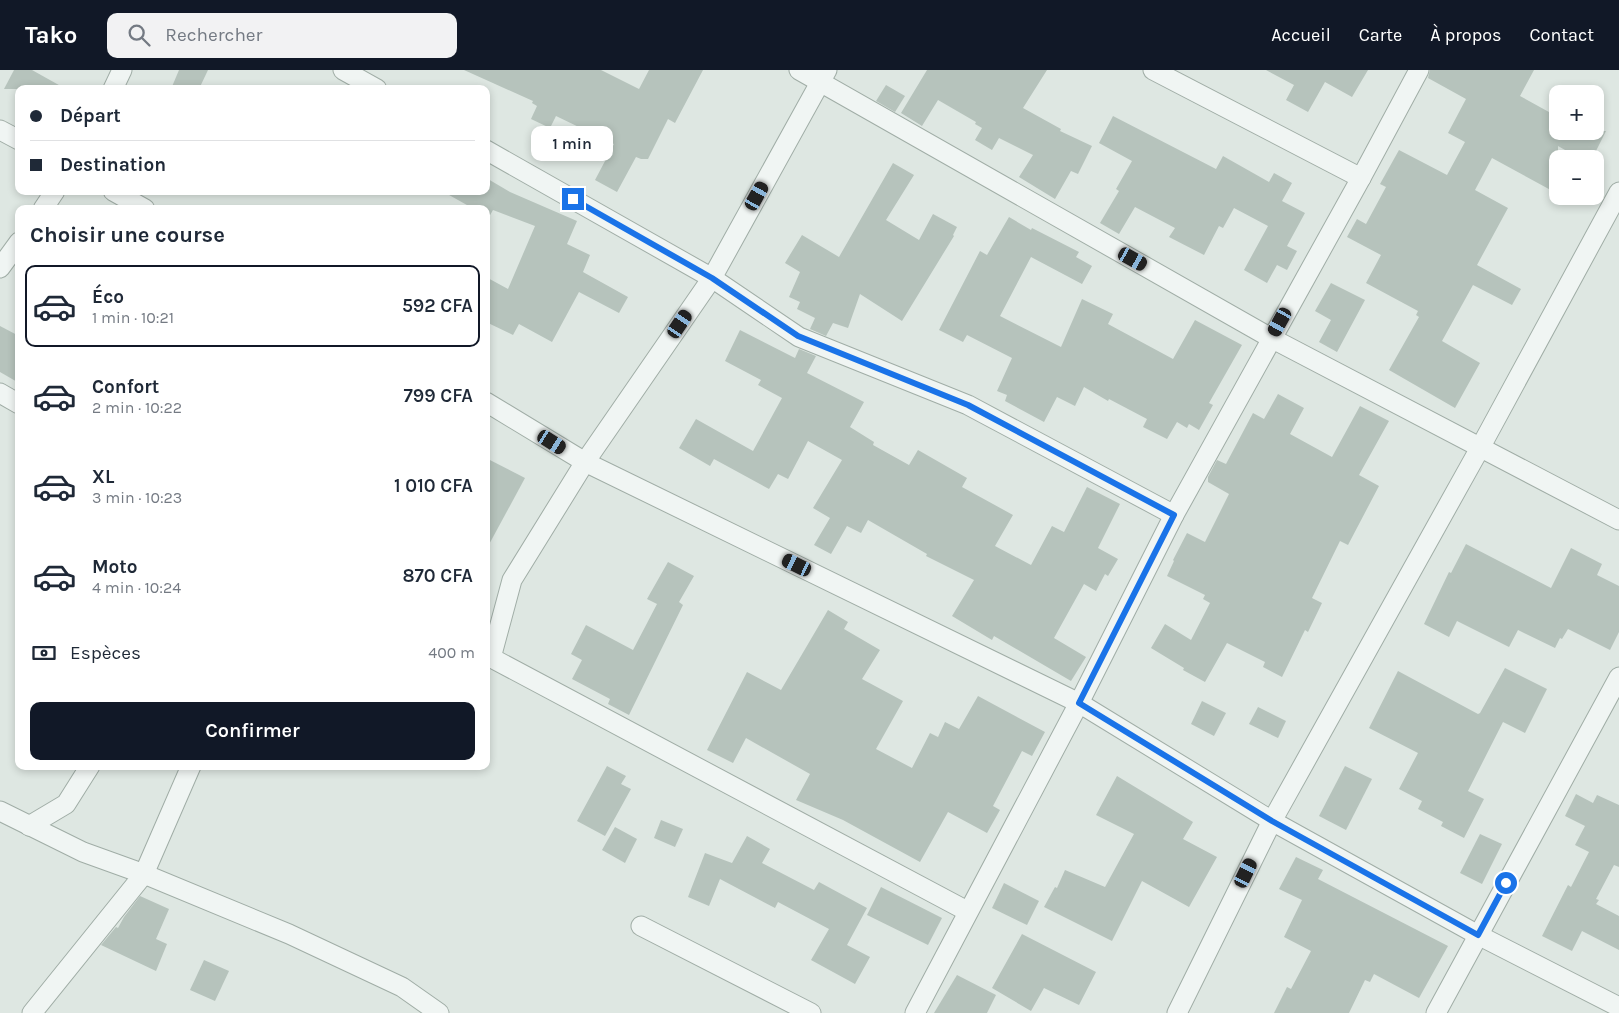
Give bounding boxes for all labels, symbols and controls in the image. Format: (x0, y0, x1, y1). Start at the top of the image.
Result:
search box (107, 13, 457, 58)
text: Tako (25, 21, 77, 49)
icon: search (125, 21, 153, 49)
text: Rechercher (165, 24, 262, 46)
text: Accueil (1271, 24, 1331, 46)
text: Carte (1359, 24, 1402, 46)
text: À propos (1430, 24, 1502, 46)
text: Contact (1530, 24, 1594, 46)
map controls (1549, 85, 1604, 205)
button: + (1549, 85, 1604, 140)
text: Départ (60, 105, 121, 127)
callout: 1 min (532, 126, 614, 162)
text: 1 min (552, 134, 592, 153)
button: − (1549, 150, 1604, 205)
text: Destination (60, 154, 166, 176)
car (743, 179, 770, 213)
route end (562, 188, 584, 210)
text: Choisir une course (30, 222, 225, 248)
car (1116, 245, 1149, 273)
icon: car (32, 284, 77, 329)
text: Éco (92, 286, 124, 308)
text: 592 CFA (402, 295, 473, 317)
car (1266, 305, 1293, 339)
car (665, 307, 694, 341)
text: 1 min · 10:21 (92, 308, 174, 327)
icon: car (32, 374, 77, 419)
text: Confort (92, 376, 159, 398)
text: 799 CFA (403, 385, 473, 407)
text: 2 min · 10:22 (92, 398, 182, 417)
car (535, 428, 568, 456)
icon: car (32, 464, 77, 509)
text: XL (92, 466, 114, 488)
text: 1 010 CFA (394, 475, 473, 497)
text: 3 min · 10:23 (92, 488, 182, 507)
car (780, 552, 813, 578)
icon: car (32, 554, 77, 599)
text: Moto (92, 556, 138, 578)
text: 870 CFA (402, 565, 473, 587)
text: 4 min · 10:24 (92, 578, 181, 597)
icon: cash (30, 639, 58, 667)
text: Espèces (70, 642, 141, 664)
text: 400 m (428, 643, 475, 662)
button: Confirmer (30, 702, 475, 760)
car (1232, 856, 1259, 890)
route start (1495, 872, 1517, 894)

